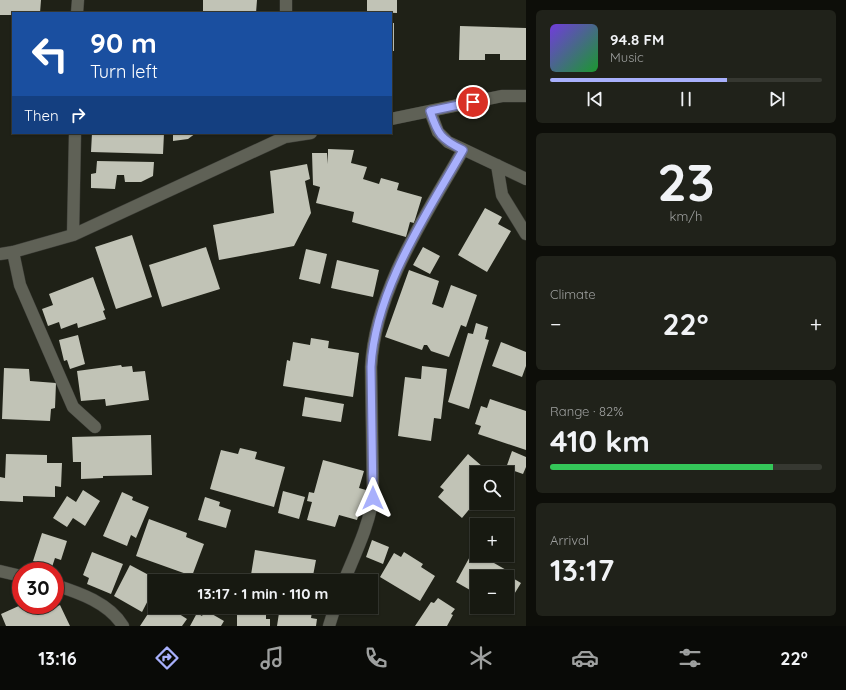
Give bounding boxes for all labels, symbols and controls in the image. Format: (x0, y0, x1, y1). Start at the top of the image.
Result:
text: 90 m (90, 25, 157, 60)
icon: left (24, 28, 76, 80)
text: 94.8 FM (610, 30, 664, 49)
text: Music (610, 49, 644, 65)
text: Turn left (90, 60, 158, 83)
pin (456, 85, 490, 119)
icon: previous (584, 88, 606, 110)
icon: pause (675, 88, 697, 110)
icon: next (766, 88, 788, 110)
icon: arrive (462, 91, 484, 113)
icon: right (67, 104, 89, 126)
text: Then (24, 106, 59, 125)
text: 23 (657, 149, 715, 214)
text: km/h (670, 208, 702, 224)
text: Climate (550, 286, 596, 302)
text: 22° (663, 305, 708, 343)
text: − (550, 310, 561, 338)
text: + (810, 310, 822, 338)
text: Range · 82% (550, 403, 623, 419)
text: 410 km (550, 422, 650, 460)
map controls (470, 466, 514, 614)
button: search (470, 466, 514, 510)
position arrow (352, 477, 394, 519)
button: + (470, 518, 514, 562)
text: Arrival (550, 532, 589, 548)
text: 13:17 (550, 551, 614, 589)
speed limit sign: 30 (12, 562, 64, 614)
button: − (470, 570, 514, 614)
text: 13:17 · 1 min · 110 m (198, 584, 328, 603)
icon: directions (153, 644, 181, 672)
icon: music (258, 644, 286, 672)
icon: phone (362, 644, 390, 672)
icon: climate (467, 644, 495, 672)
icon: car (571, 644, 599, 672)
icon: filters (676, 644, 704, 672)
text: 13:16 (38, 647, 77, 670)
text: 22° (780, 647, 808, 670)

